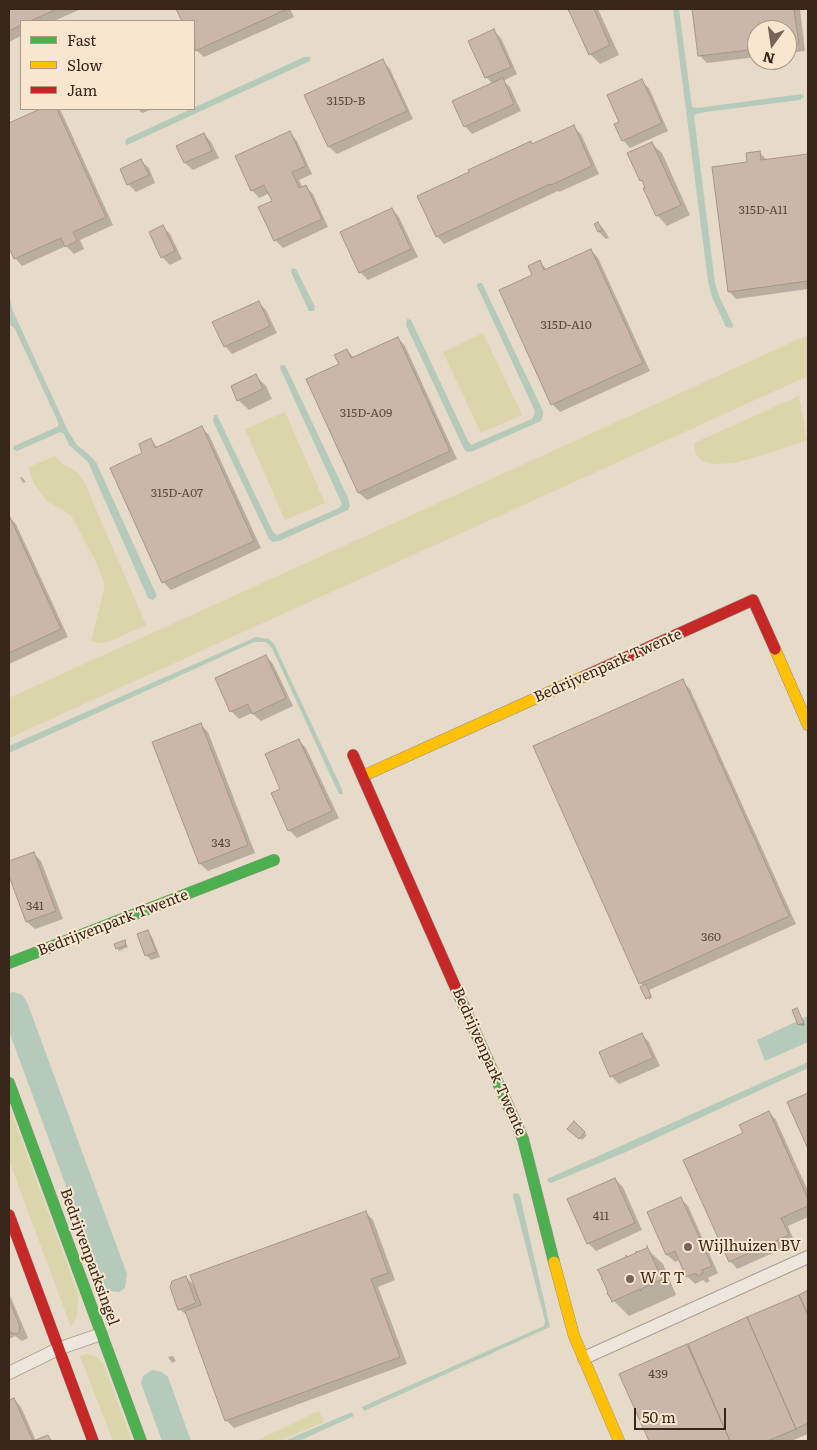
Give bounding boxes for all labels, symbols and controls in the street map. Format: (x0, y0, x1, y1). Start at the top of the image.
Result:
legend (20, 20, 195, 110)
north arrow (747, 20, 797, 70)
text: Fast (67, 28, 96, 51)
text: N (760, 47, 777, 70)
text: Slow (67, 53, 102, 76)
text: Jam (67, 78, 97, 101)
house number: 315D-B (327, 94, 365, 108)
house number: 315D-A11 (738, 203, 788, 217)
house number: 315D-A10 (540, 318, 592, 332)
house number: 315D-A09 (340, 406, 392, 420)
house number: 315D-A07 (151, 486, 203, 500)
street label: Bedrijvenpark Twente (531, 625, 685, 707)
house number: 343 (211, 836, 231, 850)
street label: Bedrijvenpark Twente (35, 886, 191, 960)
house number: 341 (26, 899, 44, 913)
house number: 360 (701, 930, 721, 944)
street label: Bedrijvenpark Twente (448, 985, 530, 1139)
street label: Bedrijvenparksingel (56, 1186, 122, 1328)
house number: 411 (593, 1209, 609, 1223)
place label: Wijlhuizen BV (698, 1238, 801, 1256)
marker: Wijlhuizen BV (682, 1241, 694, 1253)
place label: W T T (640, 1270, 685, 1288)
marker: W T T (624, 1273, 636, 1285)
house number: 439 (648, 1367, 668, 1381)
scale bar (637, 1398, 730, 1430)
text: 50 m (642, 1405, 676, 1428)

